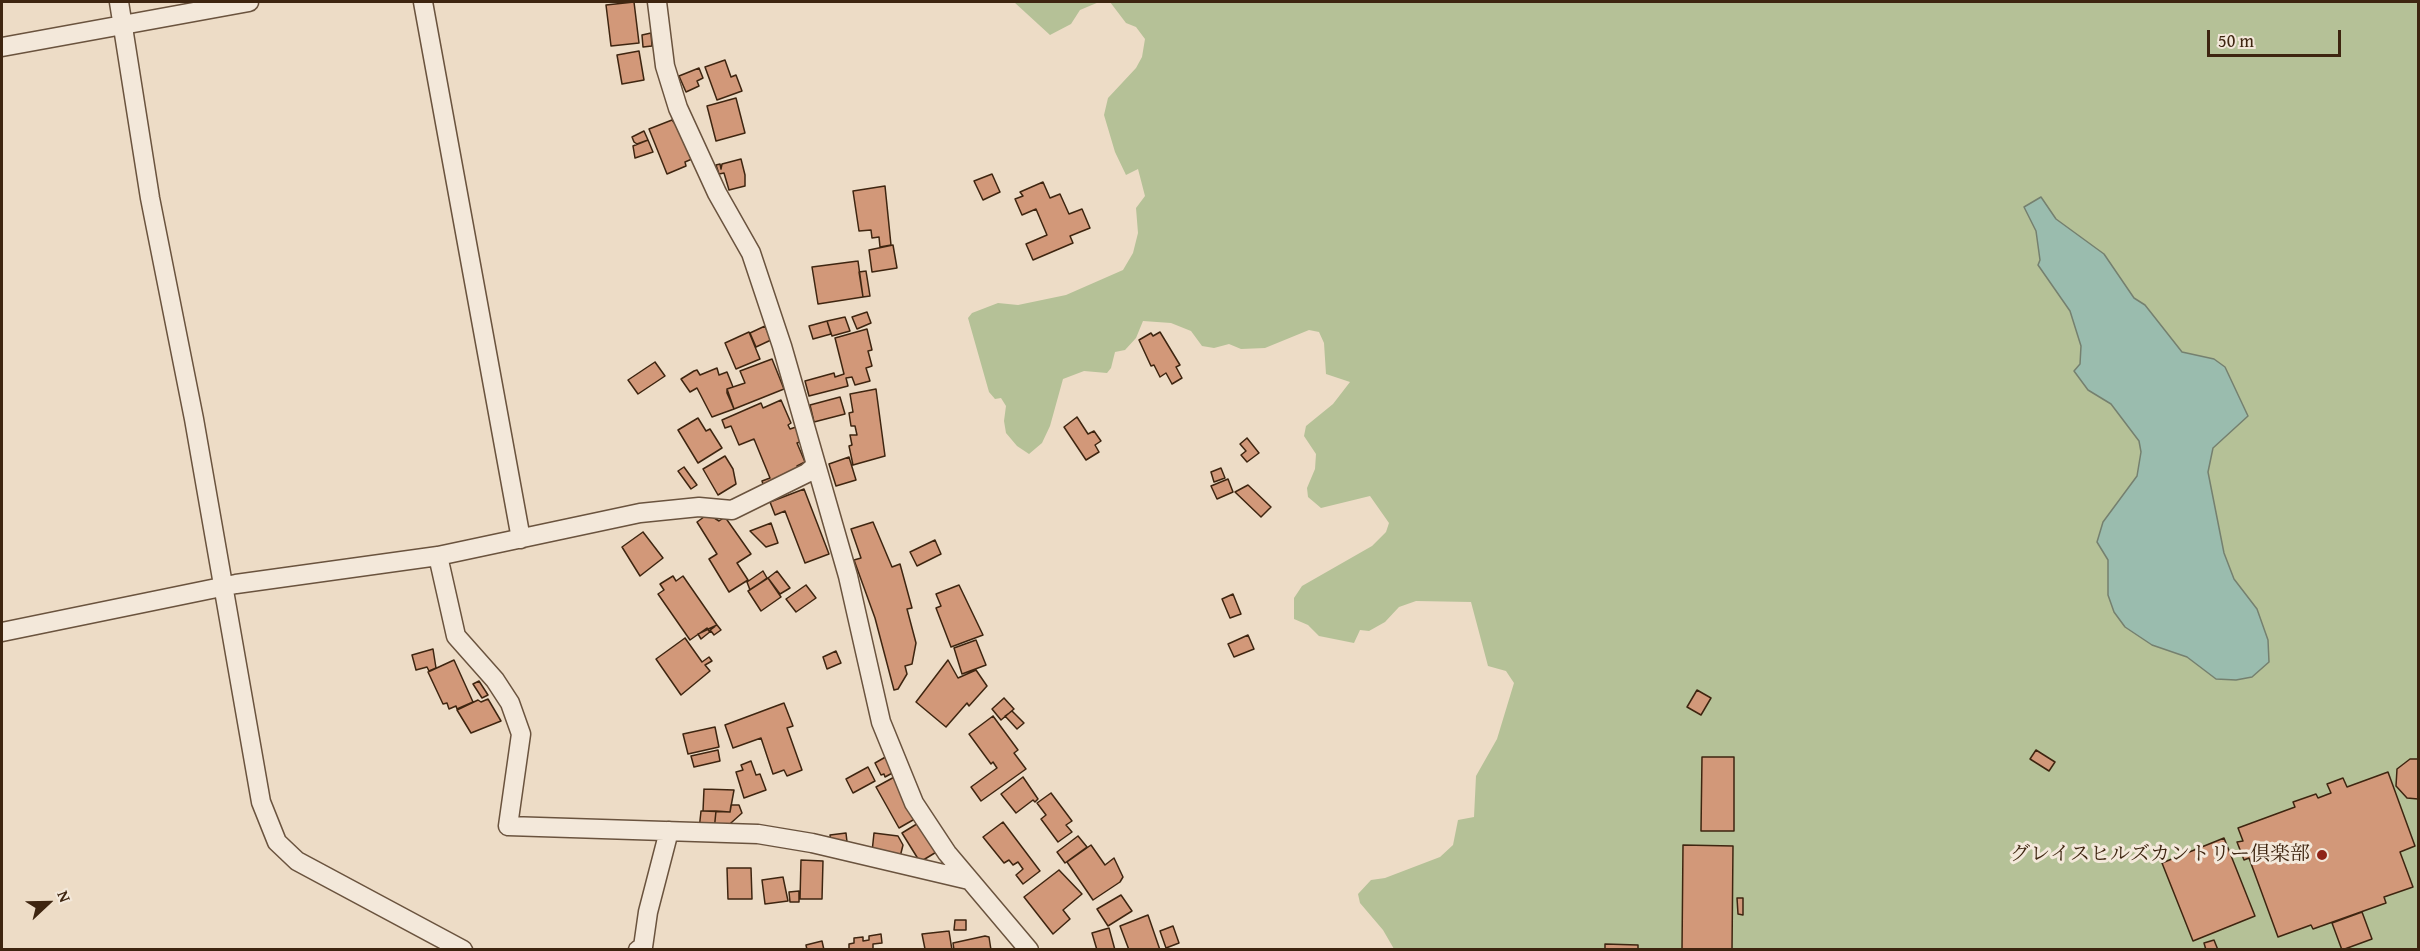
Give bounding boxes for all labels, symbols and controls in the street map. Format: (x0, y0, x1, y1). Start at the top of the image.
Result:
scale bar (2210, 18, 2344, 56)
text: 50 m (2218, 27, 2254, 54)
place label: グレイスヒルズカントリー倶楽部 (2010, 843, 2310, 867)
marker: グレイスヒルズカントリー倶楽部 (2315, 848, 2329, 862)
north arrow (18, 873, 78, 933)
text: N (52, 887, 78, 906)

